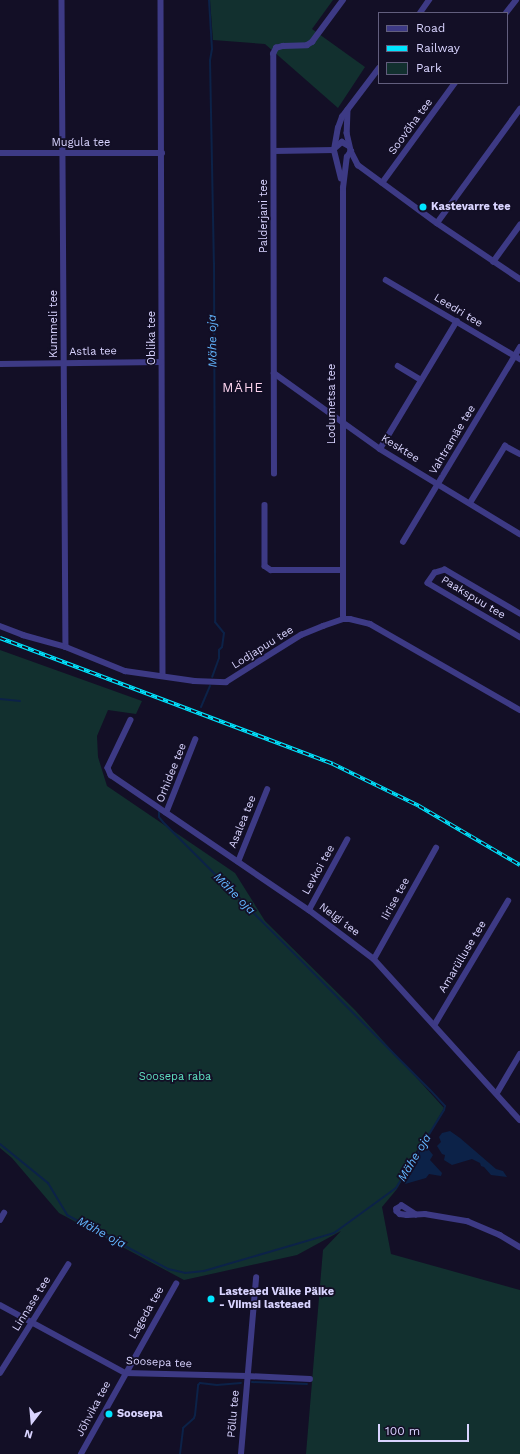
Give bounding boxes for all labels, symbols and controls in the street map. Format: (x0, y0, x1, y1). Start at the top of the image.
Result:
legend (378, 12, 508, 84)
text: Road (416, 21, 445, 35)
text: Railway (416, 41, 460, 55)
text: Park (416, 61, 442, 75)
street label: Soovõha tee (386, 96, 436, 158)
street label: Mugula tee (51, 136, 111, 150)
street label: Palderjani tee (257, 179, 271, 253)
place label: Kastevarre tee (431, 200, 511, 214)
marker: Kastevarre tee (418, 202, 428, 212)
street label: Kummeli tee (47, 290, 61, 358)
street label: Leedri tee (431, 291, 485, 331)
street label: Oblika tee (145, 311, 159, 365)
water label: Mähe oja (205, 314, 221, 368)
street label: Astla tee (69, 345, 117, 359)
street label: Lodumetsa tee (325, 363, 339, 445)
district label: MÄHE (222, 380, 264, 396)
street label: Vahtramäe tee (427, 403, 479, 477)
street label: Kesktee (379, 432, 421, 466)
street label: Paakspuu tee (438, 574, 508, 622)
street label: Lodjapuu tee (230, 624, 296, 672)
street label: Orhidee tee (154, 741, 190, 805)
street label: Asalea tee (226, 793, 260, 851)
street label: Levkoi tee (300, 843, 338, 897)
water label: Mähe oja (210, 870, 258, 918)
street label: Iirise tee (379, 875, 413, 923)
street label: Nelgi tee (316, 900, 362, 940)
street label: Amarülluse tee (436, 918, 490, 996)
park label: Soosepa raba (139, 1070, 211, 1084)
water label: Mähe oja (395, 1132, 435, 1184)
water label: Mähe oja (74, 1214, 128, 1252)
street label: Linnase tee (10, 1274, 54, 1334)
street label: Lageda tee (126, 1284, 168, 1342)
place label: Lasteaed Väike Päike - Viimsi lasteaed (219, 1286, 334, 1312)
marker: Lasteaed Väike Päike - Viimsi lasteaed (206, 1294, 216, 1304)
street label: Soosepa tee (125, 1355, 193, 1371)
street label: Jõhvika tee (74, 1379, 114, 1439)
street label: Põllu tee (225, 1390, 243, 1438)
north arrow (12, 1402, 52, 1442)
place label: Soosepa (117, 1407, 163, 1421)
marker: Soosepa (104, 1409, 114, 1419)
scale bar (380, 1416, 471, 1442)
text: 100 m (385, 1424, 420, 1438)
text: N (23, 1427, 34, 1441)

